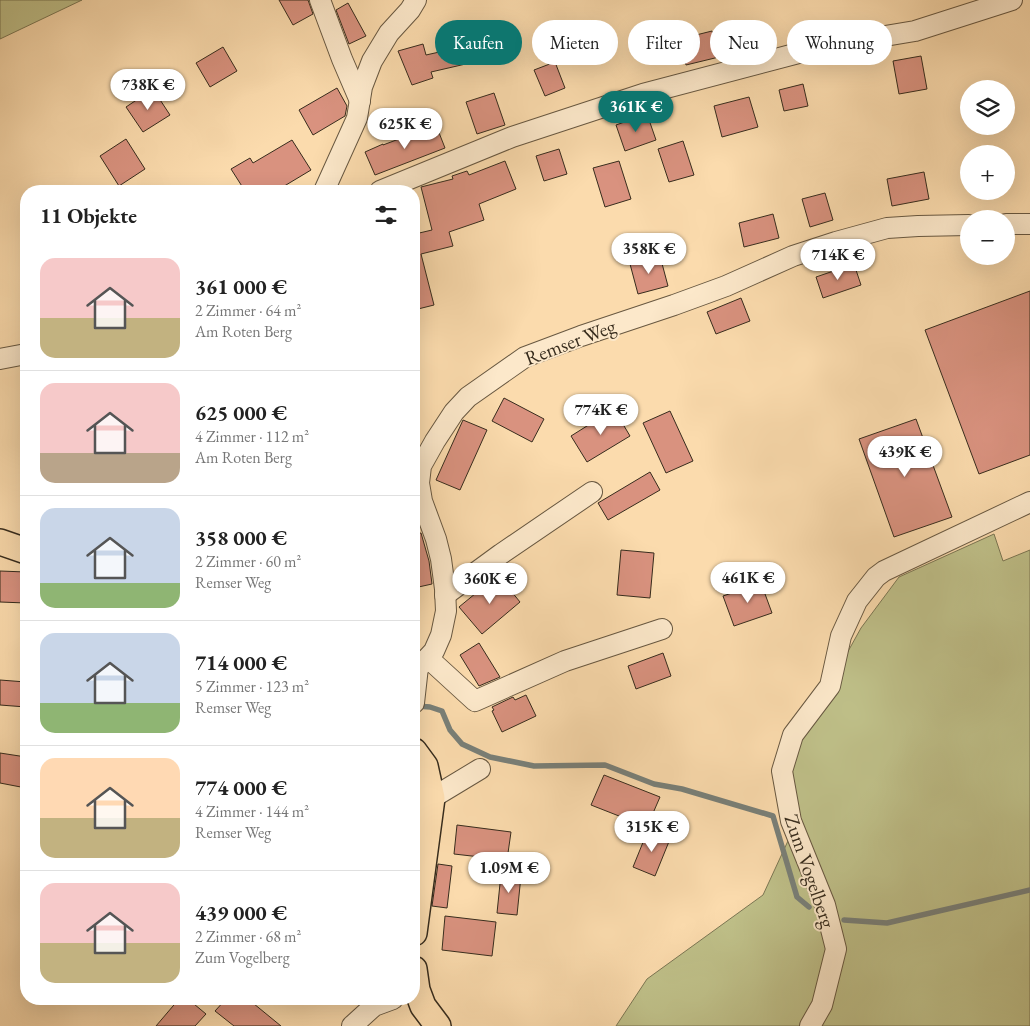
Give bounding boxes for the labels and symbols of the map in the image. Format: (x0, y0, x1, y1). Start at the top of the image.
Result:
pin: 738K € (107, 68, 189, 111)
pin: 361K € (595, 90, 677, 133)
pin: 625K € (364, 108, 446, 150)
pin: 358K € (608, 232, 690, 275)
pin: 714K € (797, 238, 879, 281)
street label: Remser Weg (521, 313, 619, 371)
pin: 774K € (560, 394, 642, 436)
pin: 439K € (864, 436, 946, 478)
pin: 360K € (449, 562, 531, 605)
pin: 461K € (707, 562, 789, 604)
pin: 315K € (611, 810, 693, 853)
street label: Zum Vogelberg (778, 811, 842, 931)
pin: 1.09M € (463, 852, 555, 894)

